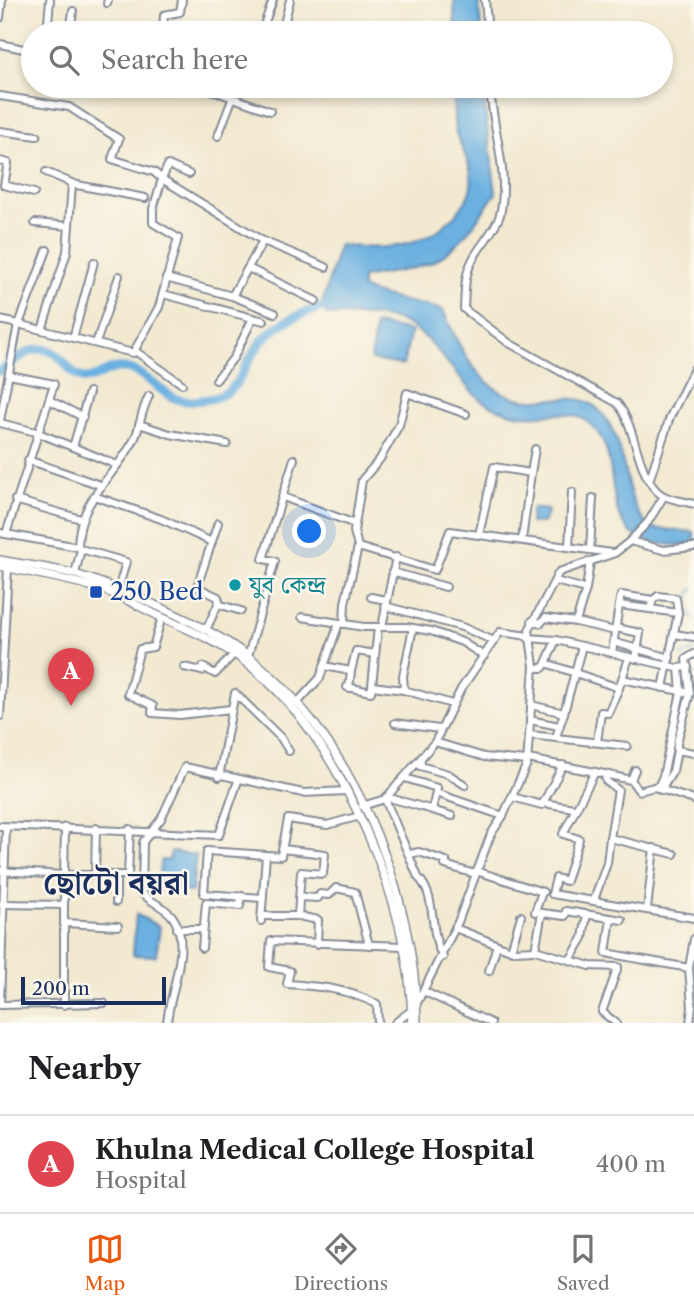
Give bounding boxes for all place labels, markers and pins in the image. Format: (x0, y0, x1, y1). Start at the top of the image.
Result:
place label: যুব কেন্দ্র (248, 570, 327, 599)
place label: 250 Bed (110, 577, 204, 606)
marker: যুব কেন্দ্র (227, 577, 243, 593)
marker: 250 Bed (88, 584, 104, 600)
pin: A (48, 648, 94, 706)

